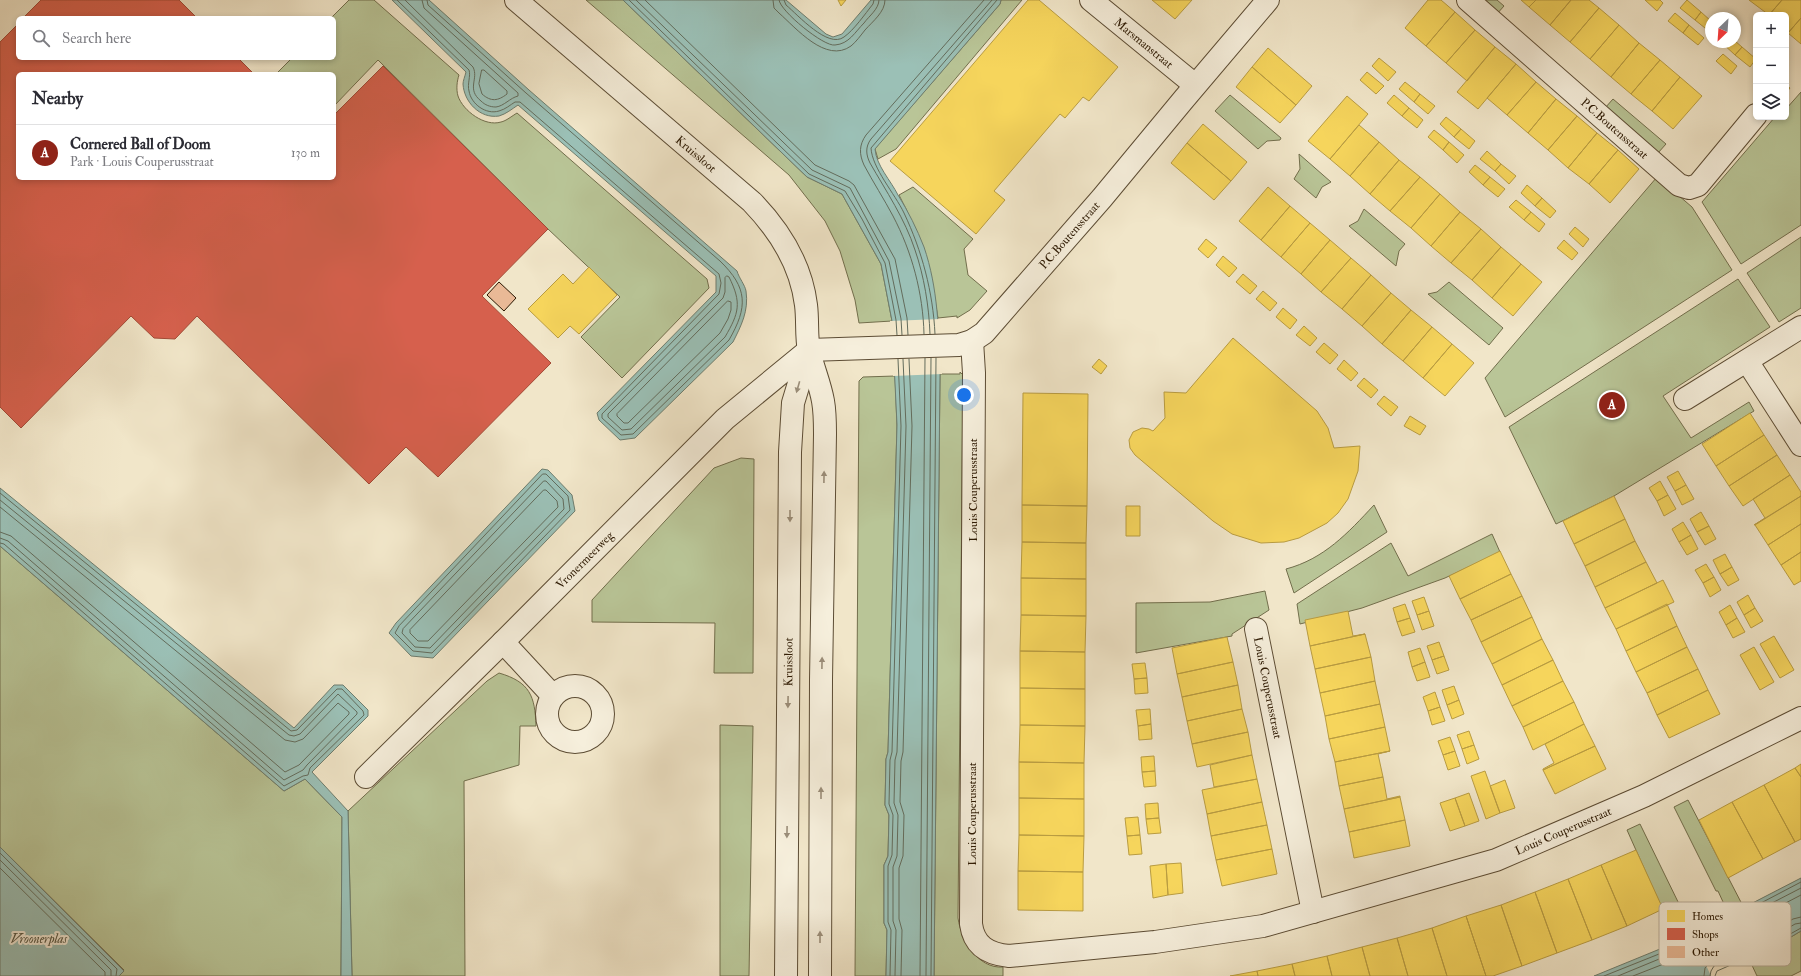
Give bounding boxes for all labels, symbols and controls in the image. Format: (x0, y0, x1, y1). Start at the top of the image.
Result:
north arrow (1705, 12, 1741, 48)
map controls (1753, 12, 1789, 120)
button: + (1753, 12, 1789, 48)
street label: Marsmanstraat (1111, 15, 1176, 72)
search box (16, 16, 336, 60)
icon: search (30, 27, 52, 49)
text: Search here (62, 29, 131, 48)
button: − (1753, 48, 1789, 84)
button: layers (1753, 84, 1789, 120)
text: Nearby (32, 88, 83, 109)
street label: P.C.Boutensstraat (1577, 95, 1651, 163)
street label: Kruissloot (672, 133, 719, 176)
text: Cornered Ball of Doom (70, 135, 211, 154)
text: A (41, 145, 49, 161)
text: 130 m (291, 145, 320, 161)
text: Park · Louis Couperusstraat (70, 154, 214, 170)
street label: P.C.Boutensstraat (1036, 199, 1103, 272)
one-way arrow (795, 381, 801, 393)
your location (954, 385, 974, 405)
pin: A (1599, 390, 1625, 420)
street label: Louis Couperusstraat (966, 438, 981, 542)
one-way arrow (821, 470, 827, 483)
one-way arrow (787, 510, 793, 523)
street label: Vronermeerweg (553, 528, 618, 592)
street label: Louis Couperusstraat (1250, 636, 1285, 740)
street label: Kruissloot (781, 637, 797, 687)
one-way arrow (819, 656, 825, 669)
one-way arrow (785, 696, 791, 709)
street label: Louis Couperusstraat (965, 762, 980, 866)
one-way arrow (818, 786, 824, 799)
street label: Louis Couperusstraat (1513, 804, 1614, 859)
one-way arrow (784, 826, 790, 839)
legend (1659, 902, 1791, 966)
text: Homes (1692, 910, 1723, 923)
text: Shops (1692, 928, 1719, 942)
one-way arrow (817, 930, 823, 943)
water label: Vroonerplas (11, 931, 68, 947)
text: Other (1692, 946, 1720, 959)

